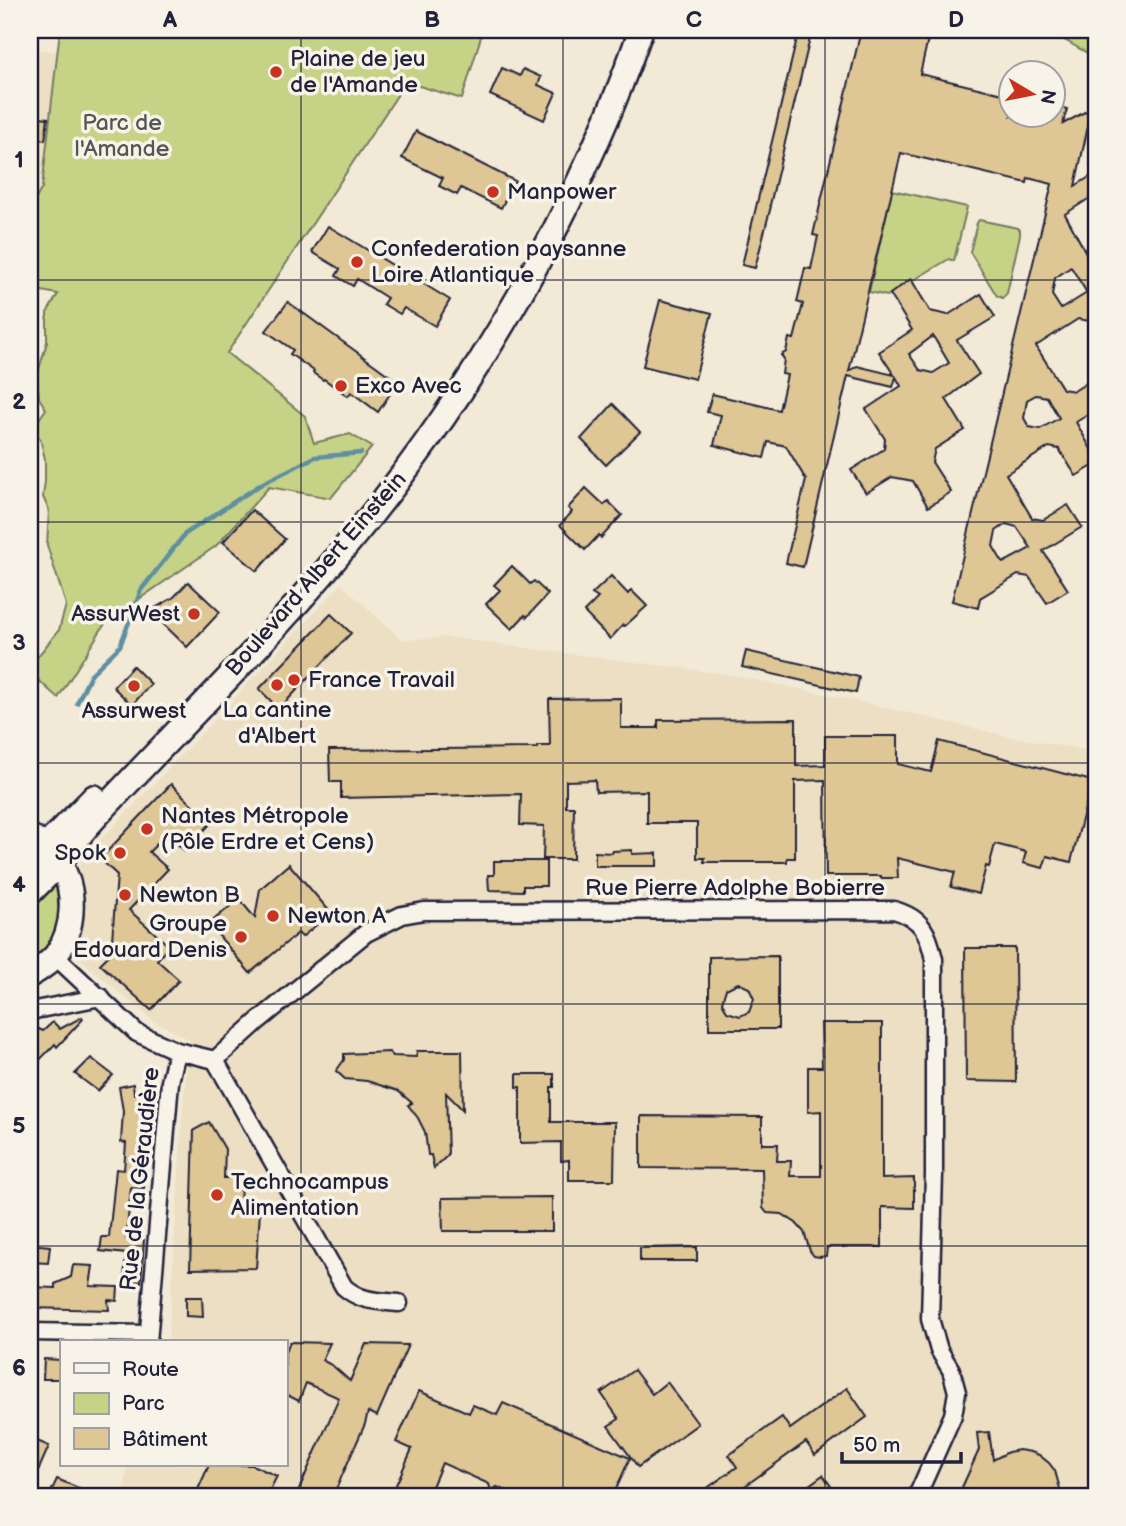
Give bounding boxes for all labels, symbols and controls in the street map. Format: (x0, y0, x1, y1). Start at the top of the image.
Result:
text: A (162, 6, 178, 34)
text: B (424, 6, 440, 34)
text: C (686, 6, 702, 34)
text: D (948, 6, 964, 34)
place label: Plaine de jeu de l'Amande (290, 45, 426, 99)
north arrow (996, 60, 1066, 130)
marker: Plaine de jeu de l'Amande (268, 64, 284, 80)
text: N (1035, 88, 1060, 106)
park label: Parc de l'Amande (75, 109, 169, 163)
text: 1 (14, 146, 24, 174)
place label: Manpower (507, 178, 617, 206)
marker: Manpower (485, 184, 501, 200)
place label: Confederation paysanne Loire Atlantique (371, 235, 626, 289)
marker: Confederation paysanne Loire Atlantique (349, 254, 365, 270)
place label: Exco Avec (355, 372, 462, 400)
marker: Exco Avec (333, 378, 349, 394)
text: 2 (12, 388, 26, 416)
street label: Boulevard Albert Einstein (220, 466, 412, 682)
place label: AssurWest (71, 600, 180, 628)
marker: AssurWest (186, 606, 202, 622)
text: 3 (12, 629, 26, 657)
place label: France Travail (308, 666, 455, 694)
marker: France Travail (286, 672, 302, 688)
marker: La cantine d'Albert (269, 677, 285, 693)
marker: Assurwest (126, 678, 142, 694)
place label: La cantine d'Albert (222, 696, 332, 750)
place label: Assurwest (82, 697, 186, 725)
place label: Nantes Métropole (Pôle Erdre et Cens) (161, 802, 374, 856)
marker: Nantes Métropole (Pôle Erdre et Cens) (139, 821, 155, 837)
place label: Spok (54, 839, 107, 867)
marker: Spok (112, 845, 128, 861)
text: 4 (12, 871, 26, 899)
street label: Rue Pierre Adolphe Bobierre (585, 874, 885, 902)
place label: Newton B (139, 881, 240, 909)
marker: Newton B (117, 887, 133, 903)
place label: Newton A (287, 902, 387, 930)
marker: Newton A (265, 908, 281, 924)
place label: Groupe Edouard Denis (73, 910, 227, 964)
marker: Groupe Edouard Denis (233, 929, 249, 945)
street label: Rue de la Géraudière (114, 1066, 166, 1292)
text: 5 (12, 1112, 26, 1140)
place label: Technocampus Alimentation (231, 1168, 389, 1222)
marker: Technocampus Alimentation (209, 1187, 225, 1203)
legend (60, 1340, 287, 1466)
text: 6 (12, 1354, 26, 1382)
text: Route (122, 1357, 179, 1382)
text: Parc (122, 1391, 165, 1416)
scale bar (842, 1421, 962, 1465)
text: Bâtiment (122, 1427, 208, 1452)
text: 50 m (853, 1433, 900, 1458)

